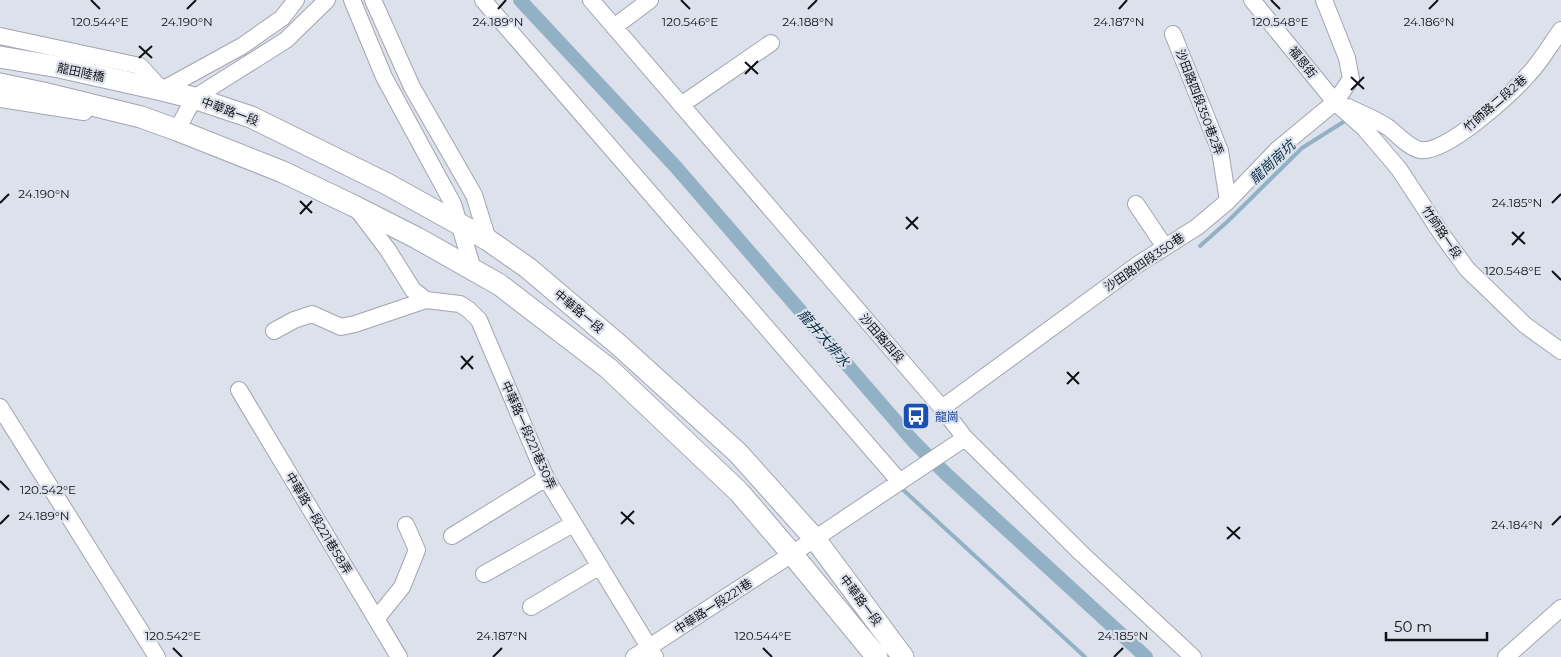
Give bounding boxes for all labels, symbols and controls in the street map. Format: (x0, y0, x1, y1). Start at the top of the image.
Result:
text: 120.544°E (72, 14, 128, 29)
text: 24.190°N (161, 14, 213, 29)
text: 24.189°N (472, 14, 524, 29)
text: 120.546°E (662, 14, 718, 29)
text: 24.188°N (782, 14, 834, 29)
text: 24.187°N (1093, 14, 1145, 29)
text: 120.548°E (1251, 14, 1309, 29)
text: 24.186°N (1404, 14, 1454, 29)
street label: 福恩街 (1286, 43, 1320, 81)
street label: 沙田路四段350巷2弄 (1173, 47, 1227, 157)
street label: 龍田陸橋 (56, 60, 106, 84)
street label: 竹師路二段2巷 (1460, 71, 1530, 135)
street label: 中華路一段 (199, 94, 261, 128)
water label: 龍崗南坑 (1245, 135, 1300, 188)
text: 24.190°N (18, 186, 70, 201)
text: 24.185°N (1492, 195, 1542, 210)
street label: 竹師路一段 (1419, 203, 1465, 261)
street label: 沙田路四段350巷 (1101, 230, 1187, 294)
text: 120.548°E (1484, 263, 1542, 278)
street label: 中華路一段 (551, 286, 607, 336)
water label: 龍井大排水 (794, 306, 854, 371)
street label: 沙田路四段 (857, 310, 907, 366)
street label: 中華路一段221巷30弄 (498, 379, 560, 491)
bus stop icon: 龍崗 (901, 401, 931, 431)
place label: 龍崗 (935, 409, 959, 424)
street label: 中華路一段221巷58弄 (283, 469, 355, 577)
text: 120.542°E (20, 482, 76, 497)
text: 24.189°N (18, 508, 70, 523)
text: 24.184°N (1491, 517, 1543, 532)
street label: 中華路一段 (837, 572, 885, 628)
street label: 中華路一段221巷 (671, 575, 755, 637)
scale bar (1386, 610, 1487, 642)
text: 50 m (1394, 617, 1432, 636)
text: 120.542°E (145, 628, 201, 643)
text: 24.187°N (476, 628, 528, 643)
text: 120.544°E (735, 628, 791, 643)
text: 24.185°N (1098, 628, 1148, 643)

